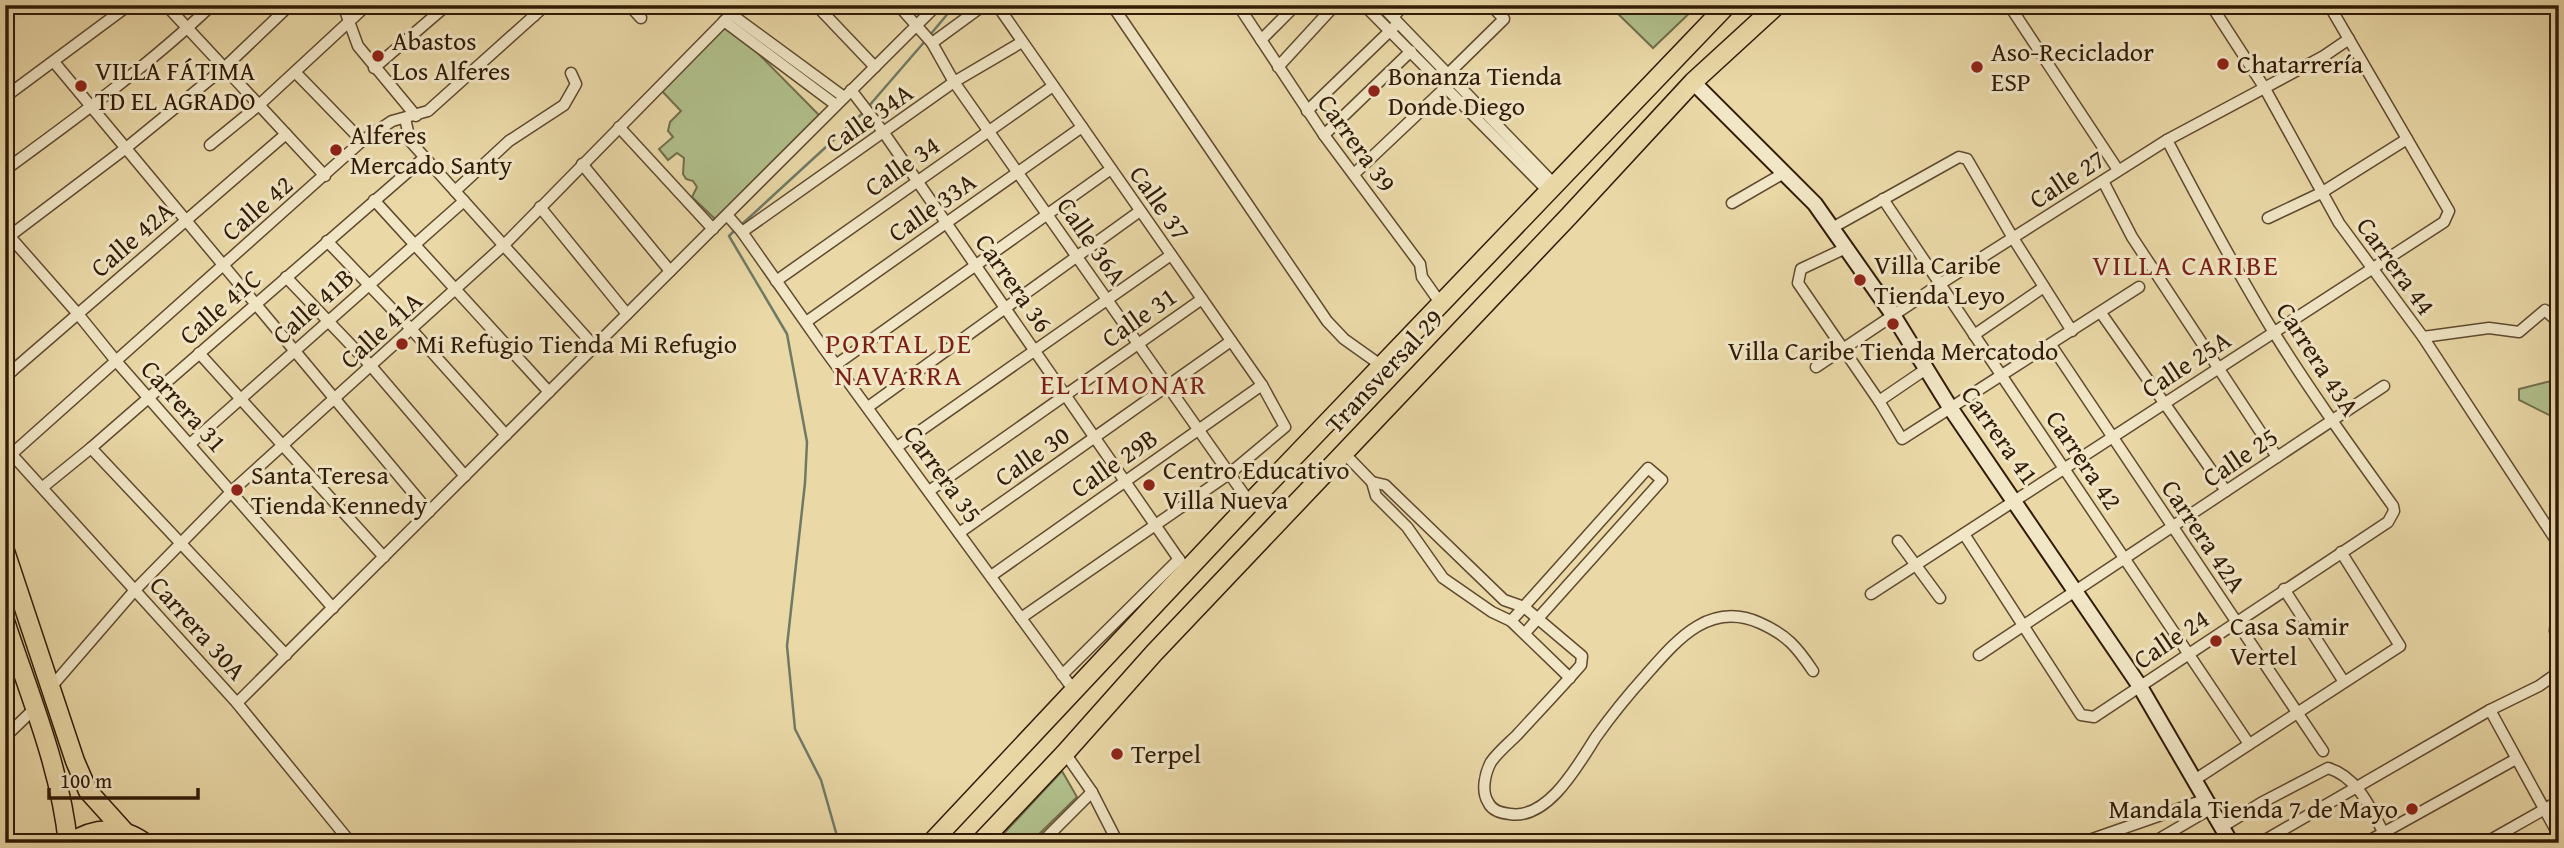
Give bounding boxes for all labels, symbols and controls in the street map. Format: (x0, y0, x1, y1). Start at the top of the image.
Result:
place label: Abastos Los Alferes (392, 21, 510, 90)
place label: Aso-Reciclador ESP (1991, 32, 2154, 101)
place label: Chatarrería (2237, 44, 2364, 83)
marker: Abastos Los Alferes (370, 48, 386, 64)
place label: VILLA FÁTIMA TD EL AGRADO (95, 51, 256, 120)
place label: Bonanza Tienda Donde Diego (1388, 56, 1562, 125)
marker: Chatarrería (2215, 56, 2231, 72)
marker: Aso-Reciclador ESP (1969, 59, 1985, 75)
street label: Calle 34A (817, 73, 921, 162)
marker: VILLA FÁTIMA TD EL AGRADO (73, 78, 89, 94)
marker: Bonanza Tienda Donde Diego (1366, 83, 1382, 99)
street label: Carrera 39 (1308, 85, 1406, 200)
place label: Alferes Mercado Santy (350, 115, 512, 184)
street label: Calle 34 (856, 126, 947, 206)
street label: Calle 27 (2021, 139, 2113, 218)
marker: Alferes Mercado Santy (328, 142, 344, 158)
street label: Calle 37 (1120, 157, 1200, 248)
street label: Calle 33A (880, 162, 984, 251)
street label: Calle 42 (212, 165, 301, 250)
street label: Calle 36A (1048, 189, 1137, 293)
street label: Calle 42A (81, 191, 182, 286)
street label: Carrera 44 (2347, 208, 2445, 323)
street label: Carrera 36 (966, 225, 1063, 340)
district label: VILLA CARIBE (2092, 244, 2280, 285)
place label: Villa Caribe Tienda Leyo (1874, 245, 2005, 314)
street label: Calle 41B (263, 258, 362, 353)
street label: Calle 41C (170, 260, 269, 354)
marker: Villa Caribe Tienda Leyo (1852, 272, 1868, 288)
street label: Calle 31 (1093, 277, 1184, 357)
street label: Calle 41A (331, 282, 431, 377)
street label: Carrera 43A (2267, 294, 2370, 424)
street label: Transversal 29 (1315, 300, 1452, 442)
marker: Villa Caribe Tienda Mercatodo (1885, 316, 1901, 332)
street label: Calle 25A (2133, 320, 2238, 407)
district label: PORTAL DE NAVARRA (825, 322, 973, 395)
place label: Mi Refugio Tienda Mi Refugio (416, 324, 737, 363)
place label: Villa Caribe Tienda Mercatodo (1728, 331, 2058, 370)
marker: Mi Refugio Tienda Mi Refugio (394, 336, 410, 352)
street label: Carrera 31 (132, 351, 237, 461)
district label: EL LIMONAR (1040, 363, 1208, 404)
street label: Carrera 41 (1952, 377, 2049, 492)
street label: Carrera 42 (2037, 402, 2132, 518)
street label: Carrera 35 (894, 416, 992, 531)
street label: Calle 30 (986, 416, 1077, 496)
street label: Calle 25 (2194, 417, 2285, 496)
street label: Calle 29B (1062, 418, 1165, 507)
place label: Centro Educativo Villa Nueva (1163, 450, 1350, 519)
place label: Santa Teresa Tienda Kennedy (251, 455, 427, 524)
street label: Carrera 42A (2152, 471, 2257, 600)
marker: Centro Educativo Villa Nueva (1141, 477, 1157, 493)
marker: Santa Teresa Tienda Kennedy (229, 482, 245, 498)
street label: Carrera 30A (141, 567, 256, 689)
street label: Calle 24 (2125, 599, 2216, 678)
place label: Casa Samir Vertel (2230, 606, 2349, 675)
marker: Casa Samir Vertel (2208, 633, 2224, 649)
place label: Terpel (1131, 734, 1201, 773)
marker: Terpel (1109, 746, 1125, 762)
scale bar (49, 757, 198, 801)
text: 100 m (60, 765, 112, 796)
place label: Mandala Tienda 7 de Mayo (2108, 789, 2398, 828)
marker: Mandala Tienda 7 de Mayo (2404, 801, 2420, 817)

